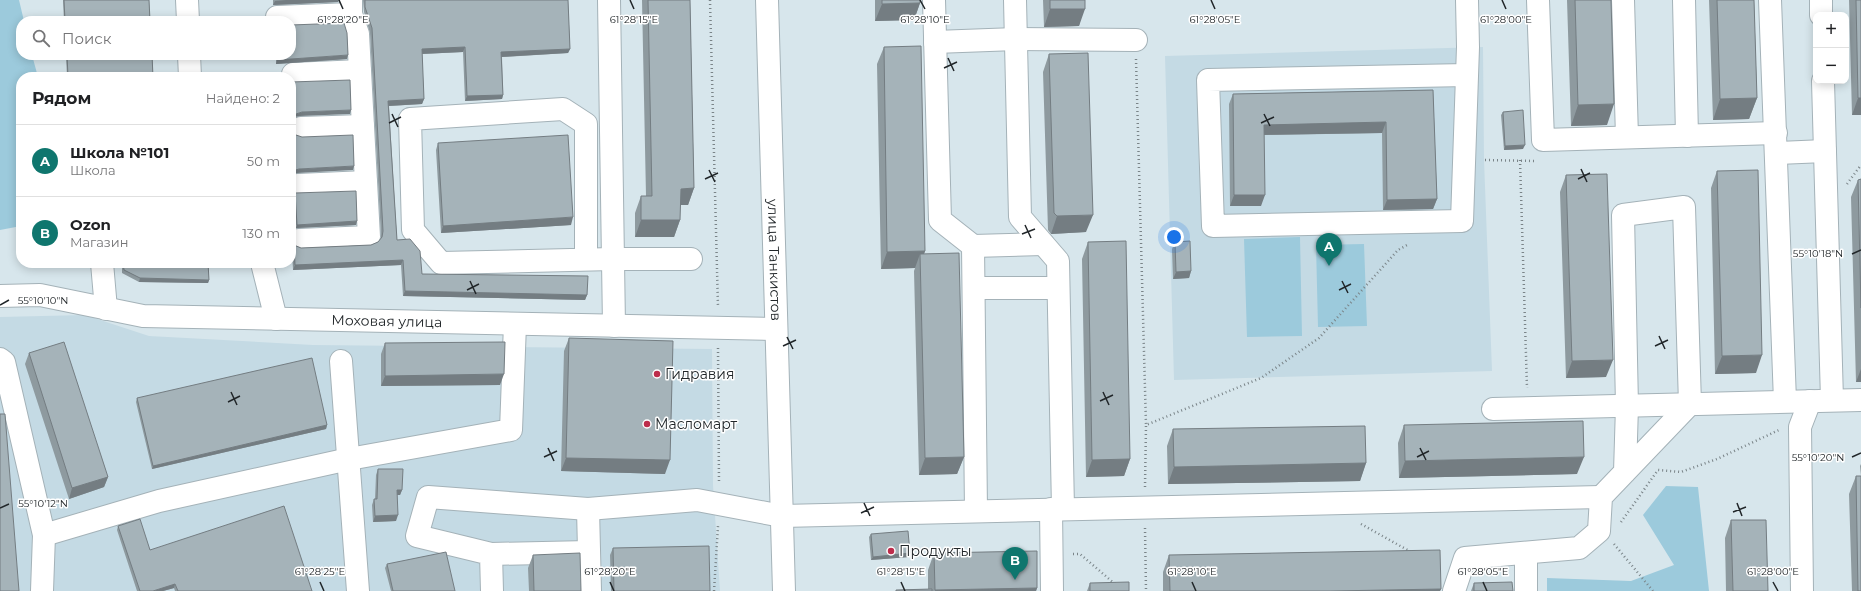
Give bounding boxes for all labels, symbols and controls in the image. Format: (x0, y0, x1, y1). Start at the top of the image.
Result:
map controls (1813, 12, 1849, 84)
button: + (1813, 12, 1849, 48)
text: 61°28'20"E (317, 13, 369, 26)
text: 61°28'15"E (610, 13, 659, 26)
text: 61°28'10"E (900, 13, 950, 26)
text: 61°28'05"E (1189, 13, 1241, 26)
text: 61°28'00"E (1480, 13, 1532, 26)
search box (16, 16, 296, 60)
icon: search (30, 27, 52, 49)
text: Поиск (62, 29, 111, 48)
button: − (1813, 48, 1849, 84)
text: Рядом (32, 88, 91, 108)
text: Найдено: 2 (206, 90, 280, 106)
text: Школа №101 (70, 143, 169, 162)
text: A (40, 153, 50, 169)
text: 50 m (247, 153, 280, 169)
text: Школа (70, 162, 116, 178)
street label: улица Танкистов (764, 198, 785, 321)
text: Ozon (70, 215, 111, 234)
text: B (40, 225, 50, 241)
text: 130 m (242, 225, 280, 241)
your location (1164, 227, 1184, 247)
pin: A (1316, 233, 1342, 266)
text: Магазин (70, 234, 129, 250)
text: 55°10'18"N (1793, 247, 1843, 260)
text: 55°10'10"N (18, 294, 68, 307)
street label: Моховая улица (331, 311, 442, 331)
place label: Гидравия (665, 365, 734, 383)
marker: Гидравия (652, 369, 662, 379)
place label: Масломарт (655, 415, 738, 433)
marker: Масломарт (642, 419, 652, 429)
text: 55°10'20"N (1792, 451, 1844, 464)
text: 55°10'12"N (18, 497, 68, 510)
place label: Продукты (899, 542, 972, 560)
marker: Продукты (886, 546, 896, 556)
pin: B (1002, 547, 1028, 580)
text: 61°28'25"E (295, 565, 345, 578)
text: 61°28'20"E (584, 565, 636, 578)
text: 61°28'15"E (877, 565, 926, 578)
text: 61°28'10"E (1167, 565, 1217, 578)
text: 61°28'05"E (1457, 565, 1509, 578)
text: 61°28'00"E (1747, 565, 1799, 578)

